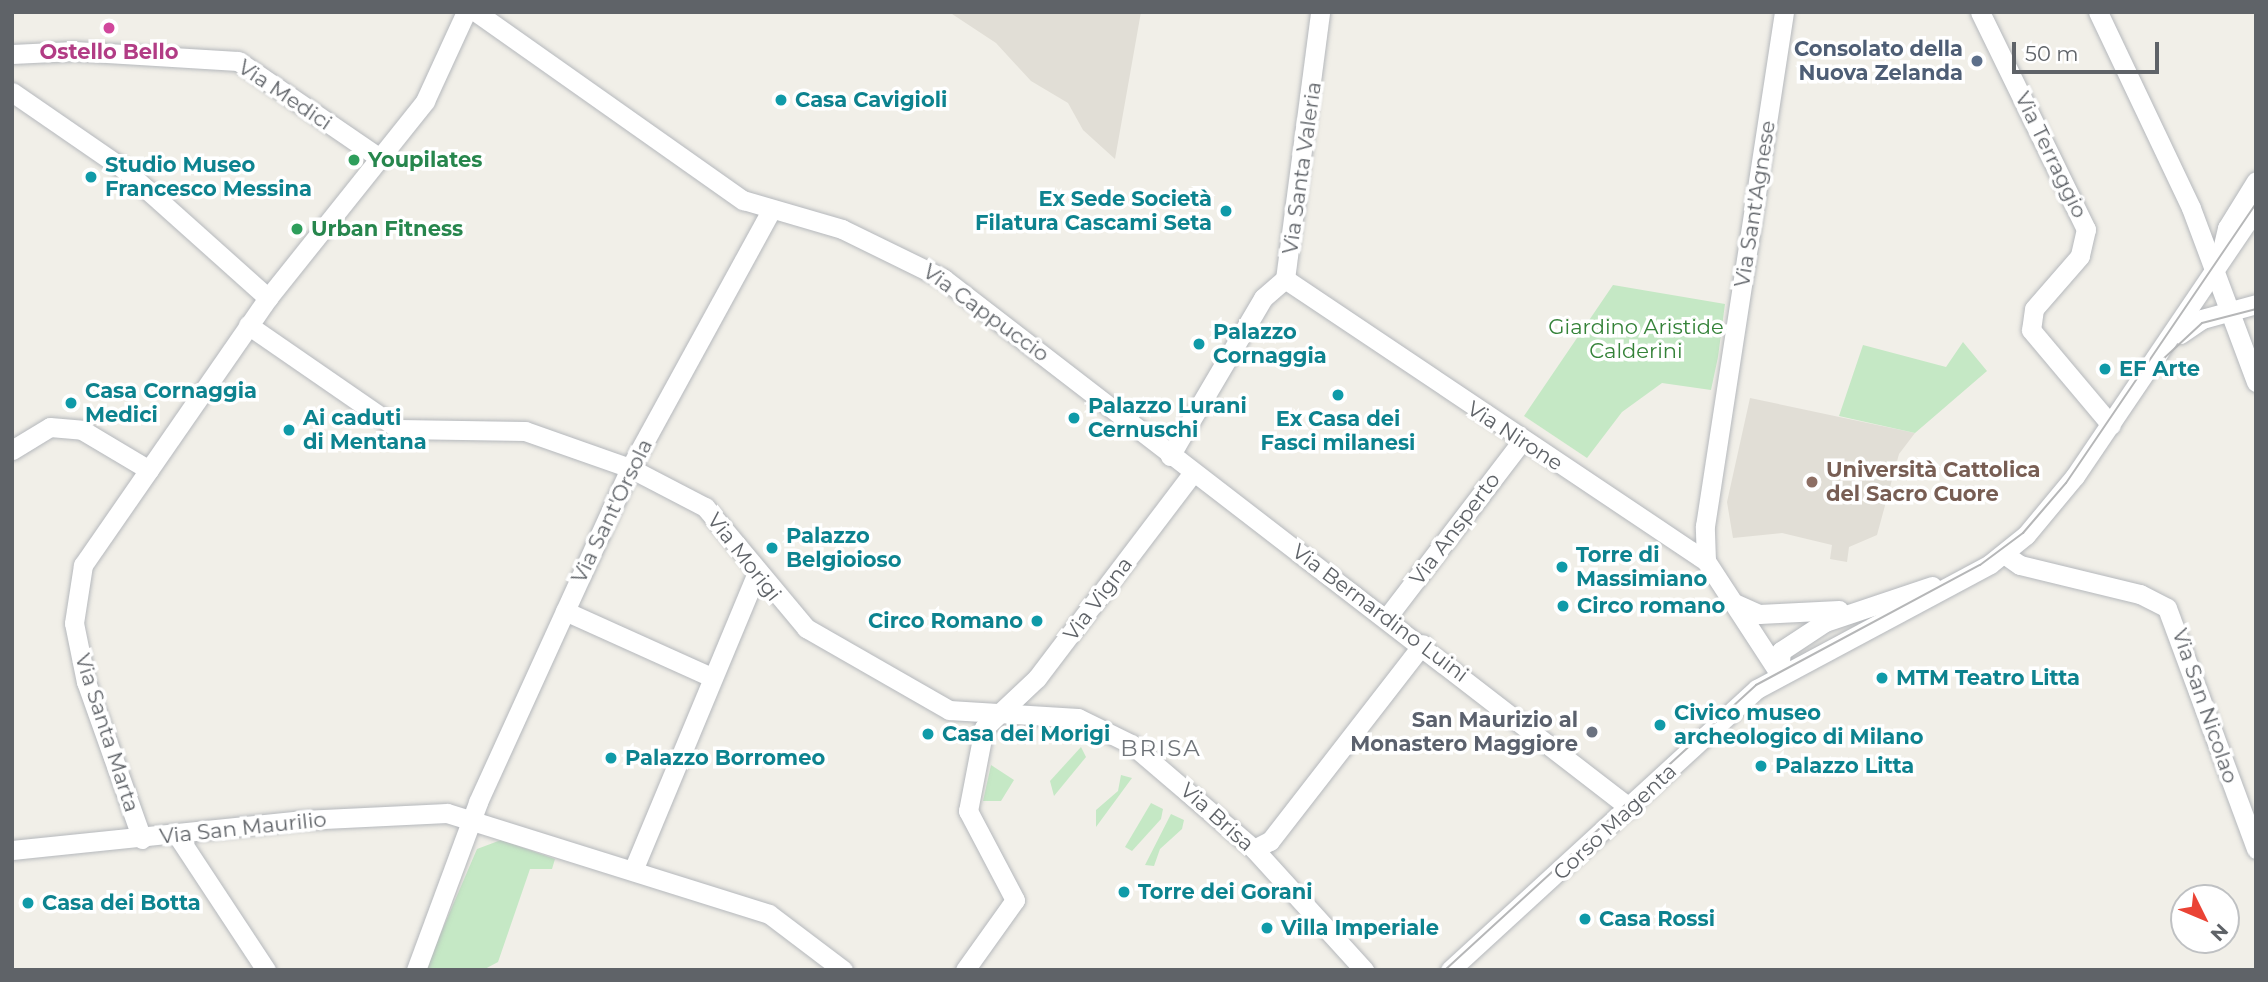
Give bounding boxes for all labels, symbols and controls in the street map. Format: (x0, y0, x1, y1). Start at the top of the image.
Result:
marker: Ostello Bello (101, 20, 117, 36)
scale bar (2016, 28, 2163, 72)
place label: Consolato della Nuova Zelanda (1794, 36, 1963, 86)
place label: Ostello Bello (40, 39, 178, 65)
text: 50 m (2025, 41, 2079, 66)
marker: Consolato della Nuova Zelanda (1969, 53, 1985, 69)
street label: Via Medici (233, 54, 337, 136)
street label: Via Santa Valeria (1277, 80, 1327, 256)
place label: Casa Cavigioli (795, 87, 947, 113)
street label: Via Terraggio (2010, 88, 2092, 222)
marker: Casa Cavigioli (773, 92, 789, 108)
street label: Via Sant'Agnese (1729, 119, 1781, 289)
place label: Youpilates (368, 147, 482, 173)
place label: Studio Museo Francesco Messina (105, 152, 312, 202)
marker: Youpilates (346, 152, 362, 168)
marker: Studio Museo Francesco Messina (83, 169, 99, 185)
place label: Ex Sede Società Filatura Cascami Seta (975, 186, 1212, 236)
marker: Ex Sede Società Filatura Cascami Seta (1218, 203, 1234, 219)
place label: Urban Fitness (311, 216, 463, 242)
marker: Urban Fitness (289, 221, 305, 237)
street label: Via Cappuccio (918, 259, 1054, 367)
park label: Giardino Aristide Calderini (1548, 314, 1724, 364)
place label: Palazzo Cornaggia (1213, 319, 1327, 369)
marker: Palazzo Cornaggia (1191, 336, 1207, 352)
place label: EF Arte (2119, 356, 2200, 382)
marker: EF Arte (2097, 361, 2113, 377)
place label: Casa Cornaggia Medici (85, 378, 257, 428)
marker: Ex Casa dei Fasci milanesi (1330, 387, 1346, 403)
place label: Palazzo Lurani Cernuschi (1088, 393, 1247, 443)
marker: Casa Cornaggia Medici (63, 395, 79, 411)
street label: Via Nirone (1463, 396, 1567, 476)
place label: Ai caduti di Mentana (303, 405, 427, 455)
place label: Ex Casa dei Fasci milanesi (1261, 406, 1415, 456)
marker: Palazzo Lurani Cernuschi (1066, 410, 1082, 426)
marker: Ai caduti di Mentana (281, 422, 297, 438)
street label: Via Sant'Orsola (566, 435, 658, 587)
place label: Università Cattolica del Sacro Cuore (1826, 457, 2041, 507)
street label: Via Ansperto (1405, 468, 1505, 590)
marker: Università Cattolica del Sacro Cuore (1804, 474, 1820, 490)
street label: Via Morigi (702, 508, 786, 606)
place label: Palazzo Belgioioso (786, 523, 901, 573)
street label: Via Bernardino Luini (1287, 539, 1473, 687)
marker: Palazzo Belgioioso (764, 540, 780, 556)
place label: Torre di Massimiano (1576, 542, 1707, 592)
street label: Via Vigna (1058, 552, 1138, 646)
marker: Torre di Massimiano (1554, 559, 1570, 575)
place label: Circo romano (1577, 593, 1725, 619)
marker: Circo romano (1555, 598, 1571, 614)
place label: Circo Romano (868, 608, 1023, 634)
marker: Circo Romano (1029, 613, 1045, 629)
street label: Via San Nicolao (2167, 626, 2243, 786)
street label: Via Santa Marta (70, 651, 144, 815)
place label: MTM Teatro Litta (1896, 665, 2080, 691)
marker: MTM Teatro Litta (1874, 670, 1890, 686)
place label: Civico museo archeologico di Milano (1674, 700, 1924, 750)
place label: San Maurizio al Monastero Maggiore (1350, 707, 1578, 757)
marker: Civico museo archeologico di Milano (1652, 717, 1668, 733)
place label: Casa dei Morigi (942, 721, 1110, 747)
marker: San Maurizio al Monastero Maggiore (1584, 724, 1600, 740)
marker: Casa dei Morigi (920, 726, 936, 742)
district label: BRISA (1121, 734, 1201, 762)
place label: Palazzo Borromeo (625, 745, 825, 771)
marker: Palazzo Borromeo (603, 750, 619, 766)
place label: Palazzo Litta (1775, 753, 1914, 779)
marker: Palazzo Litta (1753, 758, 1769, 774)
street label: Corso Magenta (1548, 759, 1682, 885)
street label: Via Brisa (1175, 777, 1259, 857)
street label: Via San Maurilio (158, 807, 328, 849)
place label: Torre dei Gorani (1138, 879, 1313, 905)
marker: Torre dei Gorani (1116, 884, 1132, 900)
north arrow (2170, 884, 2240, 954)
place label: Casa dei Botta (42, 890, 201, 916)
marker: Casa dei Botta (20, 895, 36, 911)
place label: Casa Rossi (1599, 906, 1715, 932)
marker: Casa Rossi (1577, 911, 1593, 927)
place label: Villa Imperiale (1281, 915, 1439, 941)
text: N (2206, 919, 2233, 946)
marker: Villa Imperiale (1259, 920, 1275, 936)

